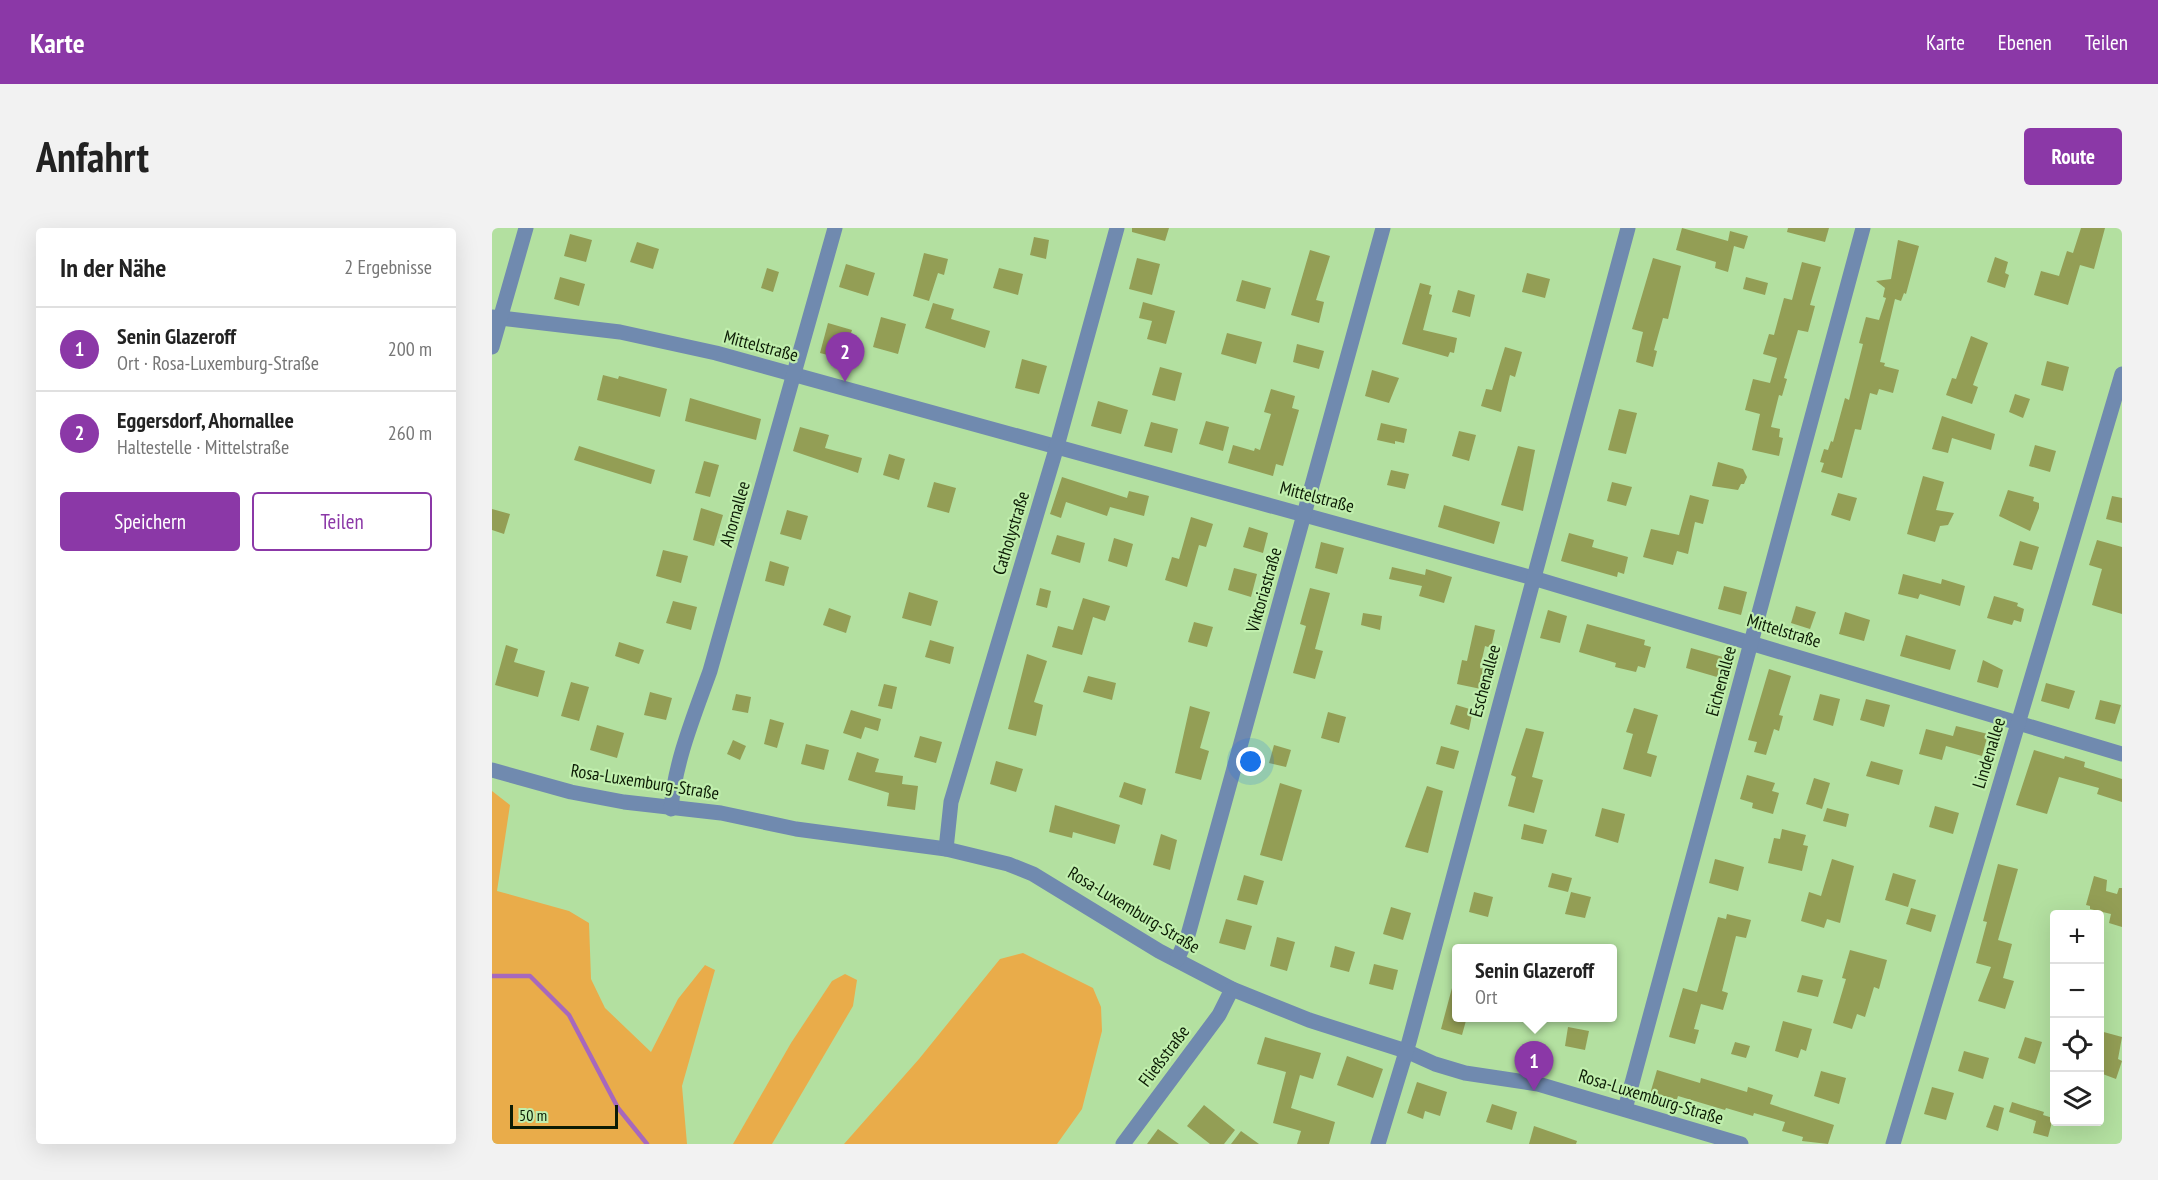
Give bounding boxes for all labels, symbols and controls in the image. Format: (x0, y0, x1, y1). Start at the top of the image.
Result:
text: Karte (30, 24, 85, 61)
text: Karte (1926, 29, 1965, 56)
text: Ebenen (1998, 29, 2052, 56)
text: Teilen (2085, 29, 2128, 56)
button: Route (2024, 128, 2122, 185)
text: Anfahrt (36, 129, 149, 184)
text: In der Nähe (60, 251, 166, 284)
text: 2 Ergebnisse (344, 254, 432, 280)
text: Senin Glazeroff (117, 322, 236, 350)
street label: Mittelstraße (721, 325, 801, 366)
pin: 2 (826, 332, 864, 382)
text: 1 (75, 336, 84, 362)
text: 200 m (388, 336, 432, 362)
text: Ort · Rosa-Luxemburg-Straße (117, 350, 319, 376)
text: Eggersdorf, Ahornallee (117, 406, 294, 434)
text: 2 (75, 420, 84, 446)
text: 260 m (388, 420, 432, 446)
text: Haltestelle · Mittelstraße (117, 434, 289, 460)
street label: Mittelstraße (1277, 476, 1357, 517)
street label: Ahornallee (714, 478, 755, 549)
street label: Catholystraße (987, 488, 1034, 577)
button: Speichern (60, 492, 240, 551)
button: Teilen (252, 492, 432, 551)
street label: Viktoriastraße (1240, 545, 1287, 636)
street label: Mittelstraße (1744, 608, 1824, 653)
street label: Eschenallee (1464, 642, 1505, 719)
street label: Eichenallee (1700, 643, 1741, 718)
street label: Lindenallee (1967, 715, 2010, 791)
your location (1236, 747, 1265, 776)
street label: Rosa-Luxemburg-Straße (569, 758, 721, 805)
street label: Rosa-Luxemburg-Straße (1064, 861, 1205, 958)
map controls (2050, 910, 2104, 1126)
button: + (2050, 910, 2104, 964)
popup (1452, 944, 1617, 1022)
text: Senin Glazeroff (1475, 956, 1594, 984)
button: − (2050, 964, 2104, 1018)
text: Ort (1475, 984, 1497, 1010)
button: locate (2050, 1018, 2104, 1072)
street label: Fließstraße (1133, 1020, 1194, 1091)
pin: 1 (1514, 1042, 1554, 1091)
street label: Rosa-Luxemburg-Straße (1576, 1064, 1726, 1129)
button: layers (2050, 1072, 2104, 1126)
scale bar (510, 1102, 618, 1130)
text: 50 m (519, 1105, 547, 1125)

